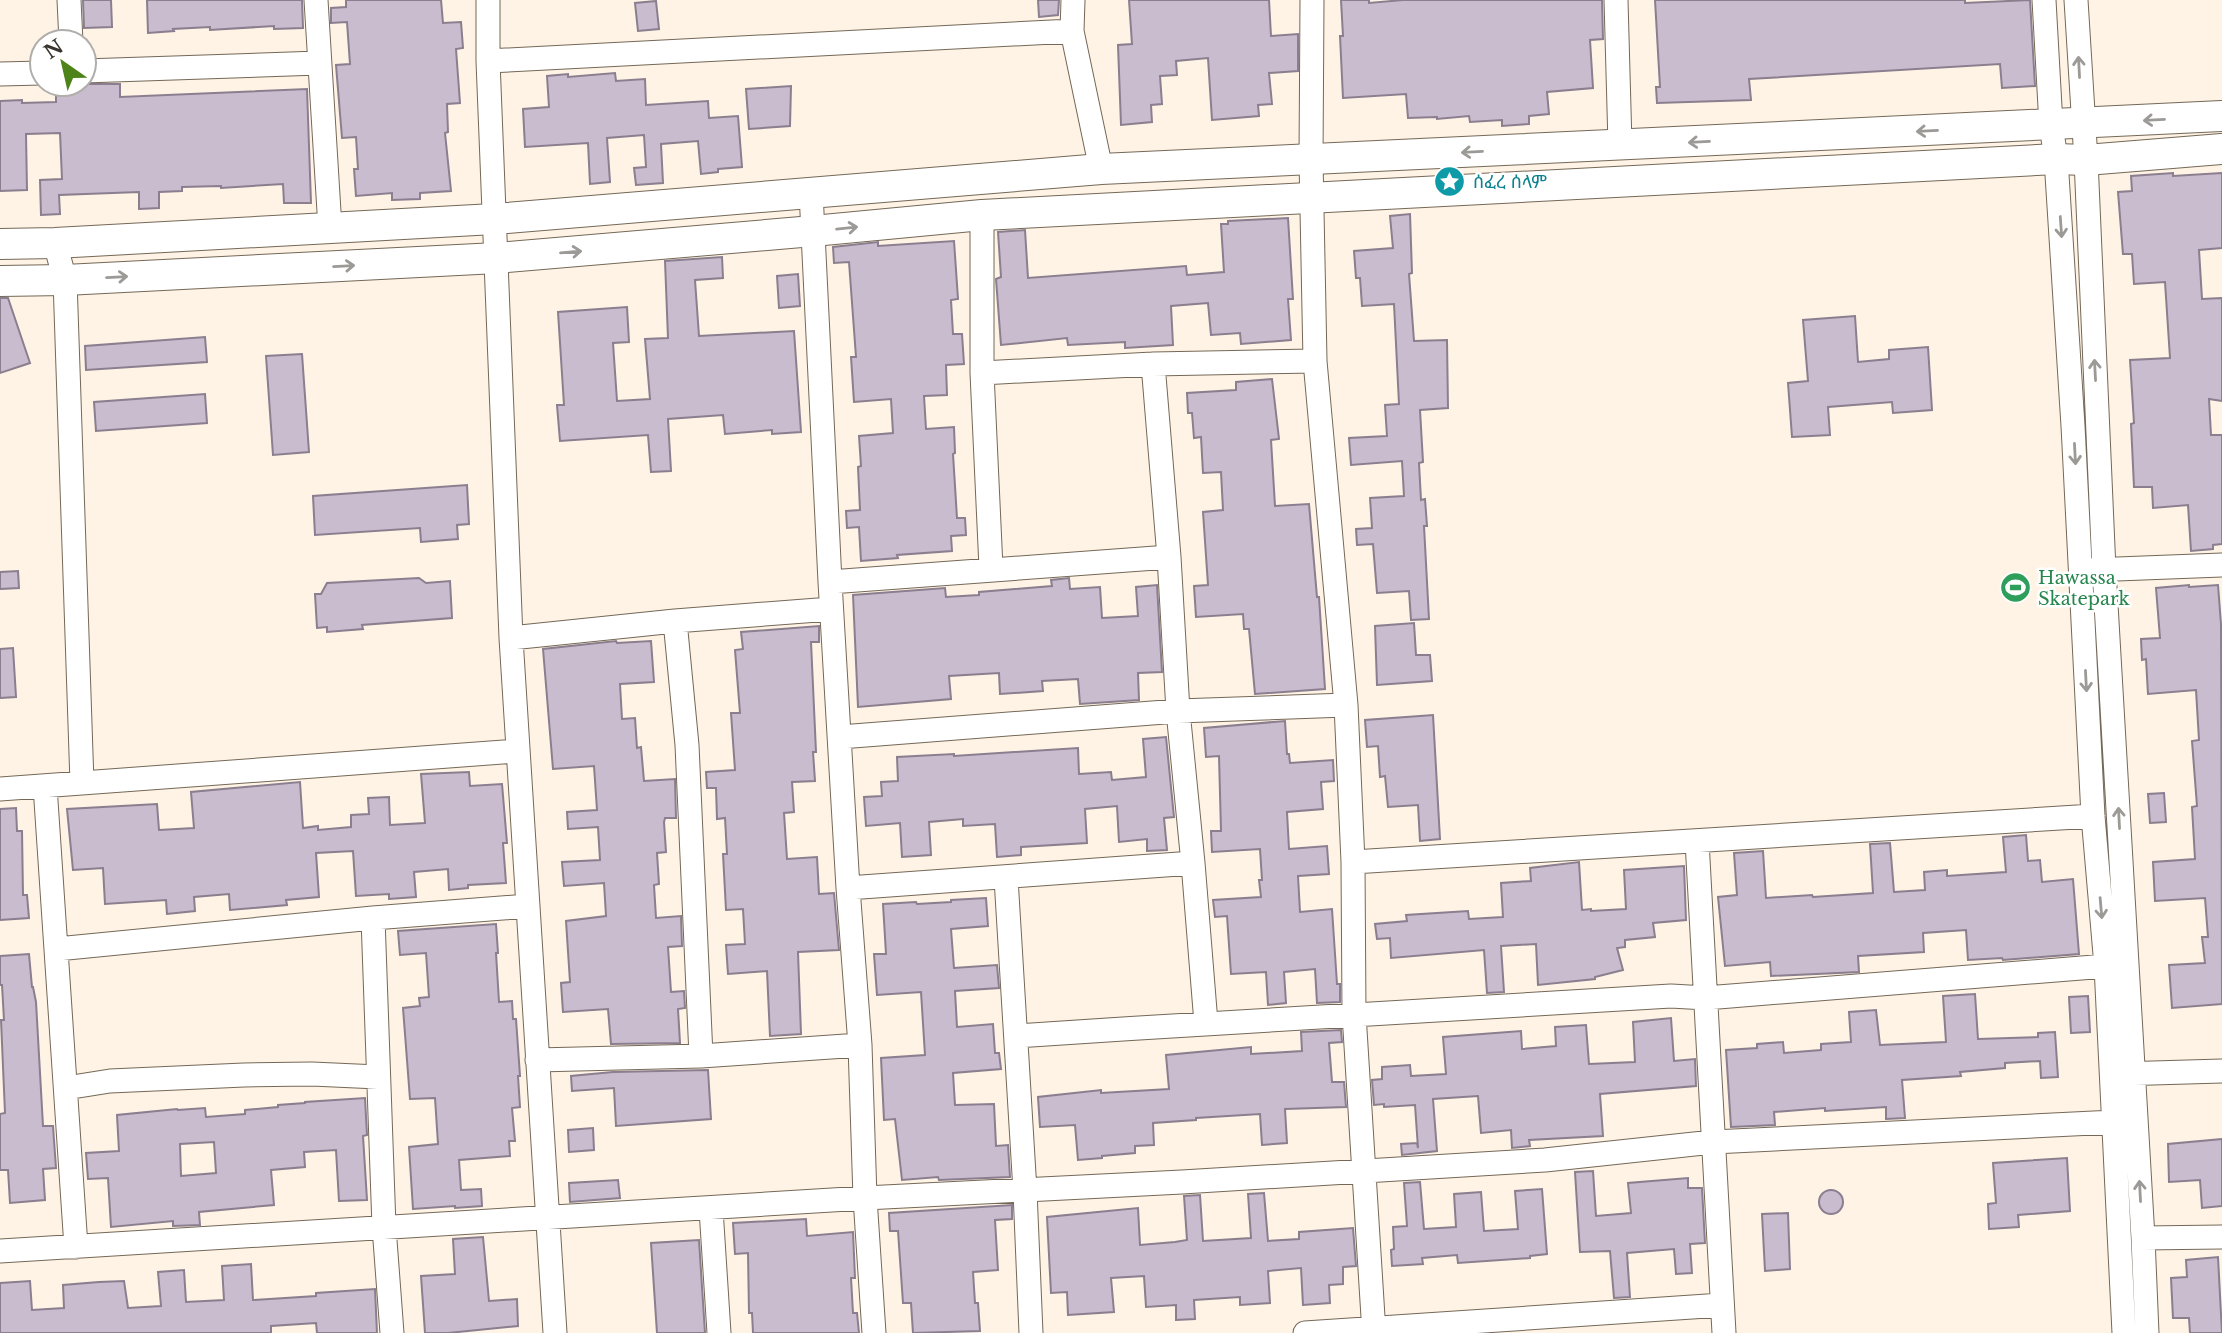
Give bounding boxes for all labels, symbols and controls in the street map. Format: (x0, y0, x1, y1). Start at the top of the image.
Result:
north arrow (28, 28, 98, 98)
text: N (40, 35, 68, 64)
one-way arrow (2073, 56, 2086, 79)
one-way arrow (2143, 113, 2166, 126)
one-way arrow (1915, 125, 1938, 138)
one-way arrow (1688, 135, 1711, 148)
one-way arrow (1461, 146, 1484, 159)
place icon: ሰፈረ ሰላም (1433, 165, 1467, 199)
place label: ሰፈረ ሰላም (1473, 171, 1547, 193)
one-way arrow (2055, 215, 2068, 237)
one-way arrow (835, 221, 858, 234)
one-way arrow (560, 245, 582, 258)
one-way arrow (333, 259, 356, 272)
one-way arrow (105, 271, 128, 284)
one-way arrow (2089, 359, 2102, 382)
one-way arrow (2068, 442, 2081, 465)
place label: Hawassa Skatepark (2038, 567, 2130, 610)
sports icon: Hawassa Skatepark (1998, 571, 2032, 605)
one-way arrow (2080, 669, 2093, 692)
one-way arrow (2112, 806, 2125, 829)
one-way arrow (2095, 896, 2108, 919)
one-way arrow (2134, 1180, 2147, 1203)

